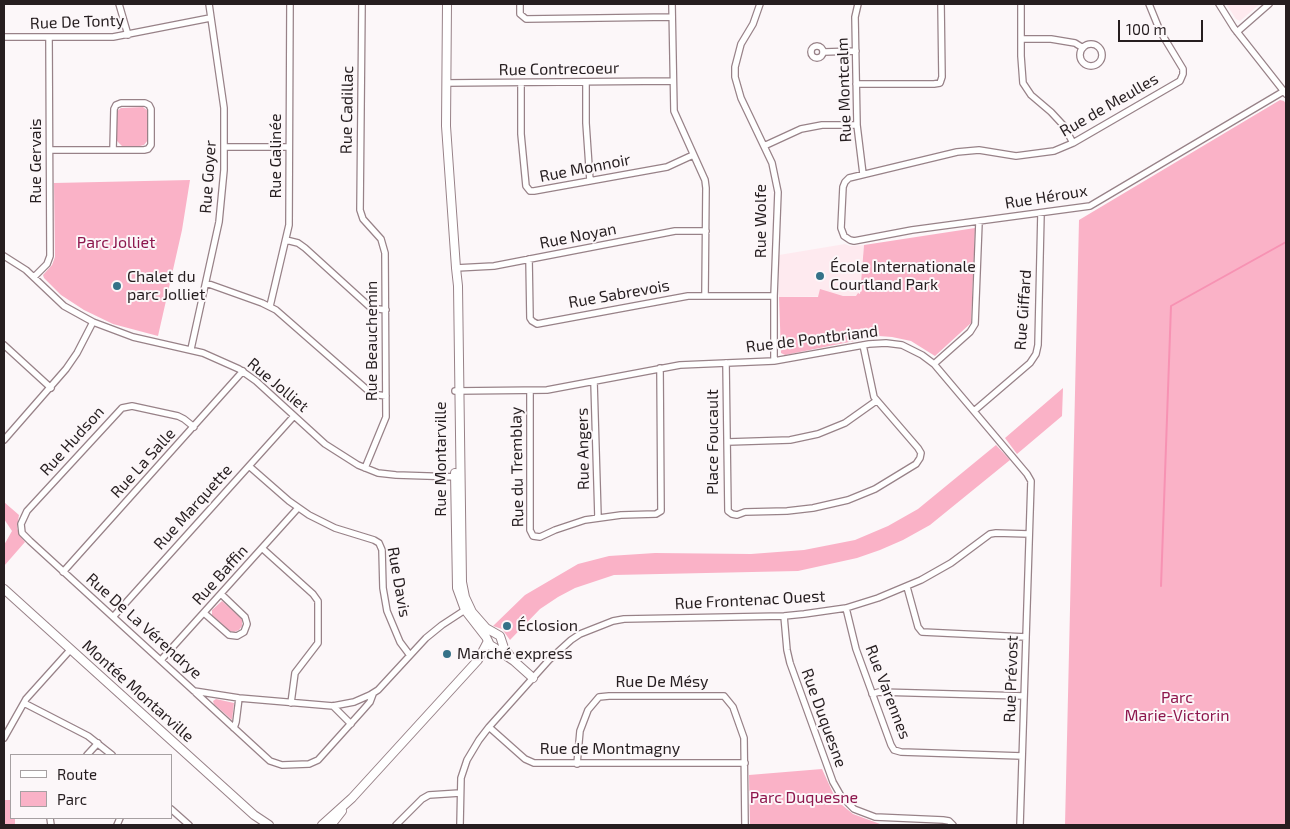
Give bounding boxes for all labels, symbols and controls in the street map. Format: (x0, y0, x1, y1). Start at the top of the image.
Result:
scale bar (1120, 10, 1205, 42)
street label: Rue De Tonty (29, 11, 125, 33)
text: 100 m (1126, 20, 1167, 38)
street label: Rue Montcalm (833, 37, 855, 143)
street label: Rue Contrecoeur (499, 58, 619, 80)
street label: Rue Cadillac (337, 66, 357, 154)
street label: Rue de Meulles (1056, 69, 1162, 141)
street label: Rue Galinée (266, 113, 286, 199)
street label: Rue Gervais (26, 118, 46, 204)
street label: Rue Goyer (196, 140, 220, 214)
street label: Rue Monnoir (538, 150, 632, 186)
street label: Rue Héroux (1003, 181, 1089, 213)
street label: Rue Wolfe (751, 184, 771, 258)
street label: Rue Noyan (538, 219, 618, 253)
park label: Parc Jolliet (77, 233, 155, 253)
place label: École Internationale Courtland Park (830, 257, 976, 295)
place label: Chalet du parc Jolliet (127, 267, 205, 305)
street label: Rue Giffard (1011, 269, 1035, 351)
marker: École Internationale Courtland Park (814, 270, 826, 282)
street label: Rue Sabrevois (567, 276, 671, 312)
marker: Chalet du parc Jolliet (111, 280, 123, 292)
street label: Rue Beauchemin (362, 281, 382, 401)
street label: Rue de Pontbriand (745, 321, 879, 357)
street label: Rue Jolliet (244, 354, 312, 416)
street label: Place Foucault (703, 389, 723, 495)
street label: Rue Montarville (431, 401, 451, 517)
street label: Rue Hudson (36, 402, 108, 480)
street label: Rue du Tremblay (506, 406, 528, 528)
street label: Rue Angers (573, 408, 593, 490)
street label: Rue La Salle (107, 424, 179, 502)
street label: Rue Marquette (150, 461, 236, 553)
street label: Rue Baffin (188, 541, 252, 609)
street label: Rue Davis (383, 545, 415, 619)
street label: Rue De La Vérendrye (82, 569, 206, 683)
street label: Rue Frontenac Ouest (674, 586, 826, 614)
place label: Éclosion (517, 616, 578, 636)
marker: Éclosion (501, 620, 513, 632)
street label: Rue Prévost (1000, 635, 1022, 723)
street label: Montée Montarville (78, 636, 198, 746)
street label: Rue Varennes (861, 642, 915, 742)
place label: Marché express (457, 644, 573, 664)
marker: Marché express (441, 648, 453, 660)
street label: Rue Duquesne (797, 666, 851, 770)
street label: Rue De Mésy (615, 672, 709, 692)
park label: Parc Marie-Victorin (1124, 688, 1230, 726)
street label: Rue de Montmagny (540, 739, 680, 759)
legend (10, 754, 172, 819)
text: Route (57, 765, 97, 783)
park label: Parc Duquesne (750, 788, 858, 808)
text: Parc (57, 790, 87, 808)

